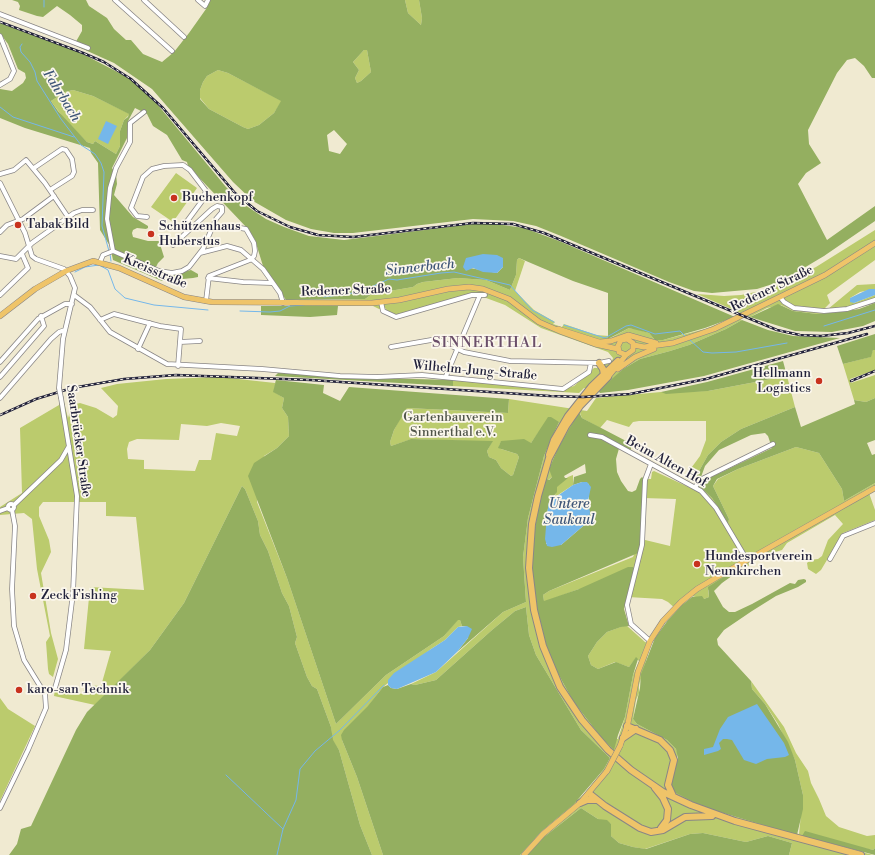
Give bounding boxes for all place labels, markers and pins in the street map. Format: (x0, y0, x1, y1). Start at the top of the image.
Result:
place label: Buchenkopf (182, 190, 253, 206)
marker: Buchenkopf (169, 193, 179, 203)
place label: Tabak Bild (26, 217, 89, 233)
place label: Schützenhaus Huberstus (159, 219, 241, 250)
marker: Tabak Bild (13, 220, 23, 230)
marker: Schützenhaus Huberstus (146, 229, 156, 239)
place label: Hellmann Logistics (753, 366, 811, 397)
marker: Hellmann Logistics (814, 376, 824, 386)
place label: Hundesportverein Neunkirchen (705, 549, 813, 580)
marker: Hundesportverein Neunkirchen (692, 559, 702, 569)
place label: Zeck Fishing (41, 588, 117, 604)
marker: Zeck Fishing (28, 591, 38, 601)
place label: karo-san Technik (27, 682, 129, 698)
marker: karo-san Technik (14, 685, 24, 695)

